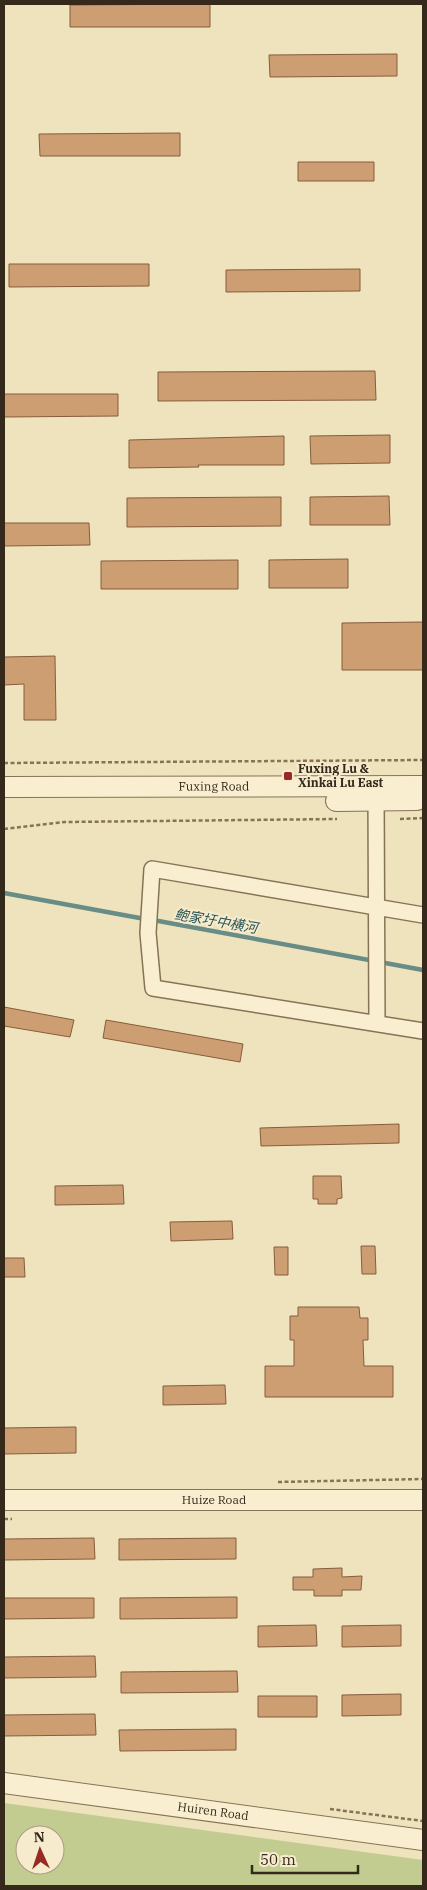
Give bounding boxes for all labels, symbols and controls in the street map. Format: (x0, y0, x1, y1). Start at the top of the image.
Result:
place label: Fuxing Lu & Xinkai Lu East (298, 761, 383, 790)
marker: Fuxing Lu & Xinkai Lu East (282, 770, 294, 782)
street label: Fuxing Road (179, 778, 249, 794)
water label: 鲍家圩中横河 (173, 905, 262, 938)
street label: Huize Road (182, 1492, 246, 1507)
street label: Huiren Road (177, 1799, 250, 1823)
north arrow (15, 1825, 65, 1875)
text: N (33, 1828, 45, 1846)
scale bar (252, 1842, 358, 1874)
text: 50 m (260, 1850, 296, 1869)

